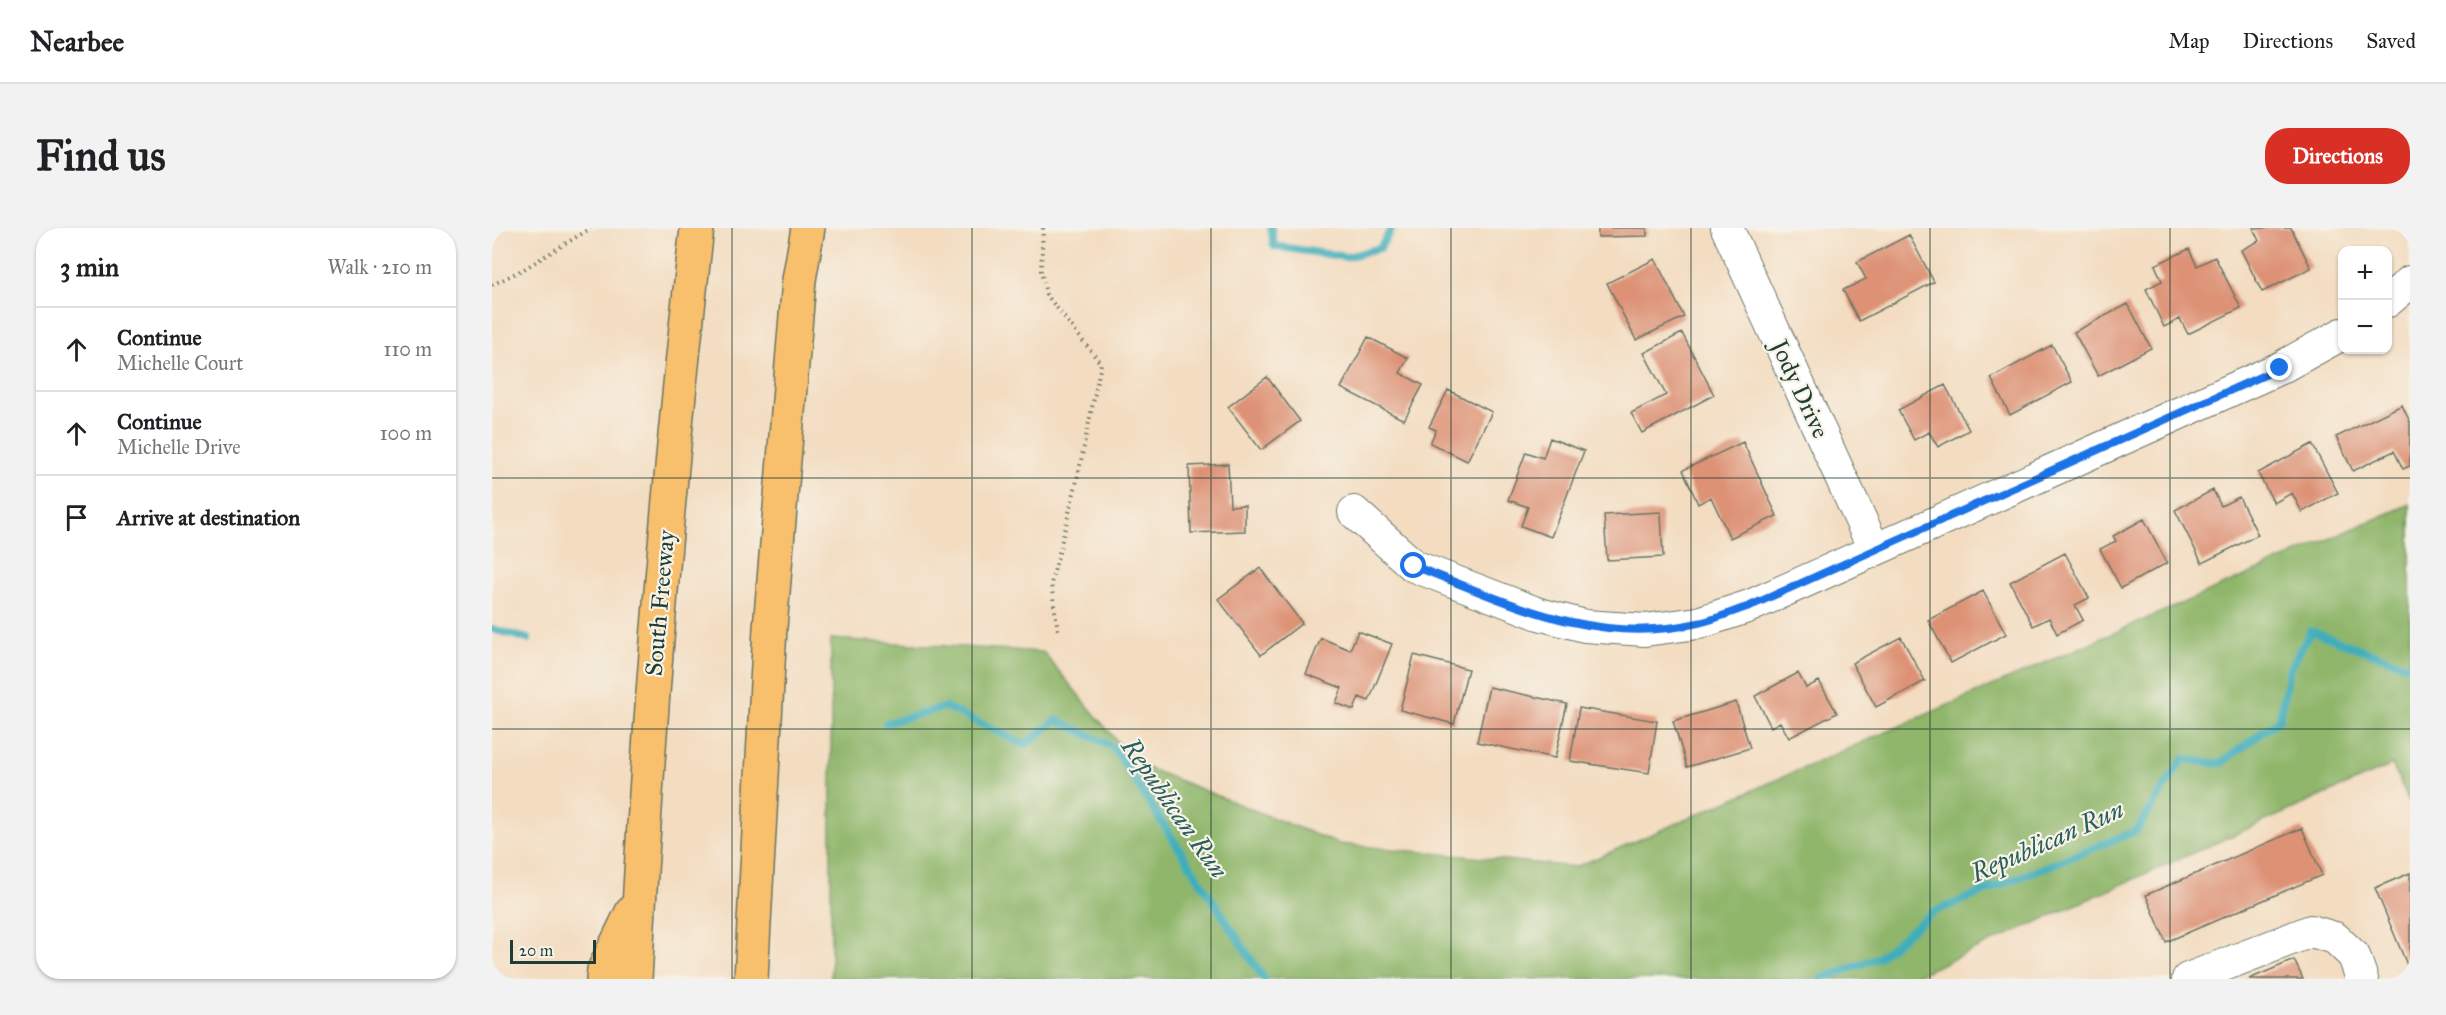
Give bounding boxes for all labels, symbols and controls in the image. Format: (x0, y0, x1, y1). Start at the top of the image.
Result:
text: Nearbee (30, 24, 124, 59)
text: Map (2169, 28, 2210, 54)
text: Directions (2243, 28, 2333, 54)
text: Saved (2366, 28, 2416, 54)
button: Directions (2265, 128, 2410, 184)
text: Find us (36, 130, 166, 182)
map controls (2338, 246, 2392, 354)
button: + (2338, 246, 2392, 300)
text: 3 min (60, 251, 119, 283)
text: Walk · 210 m (327, 255, 432, 279)
button: − (2338, 300, 2392, 354)
text: Continue (117, 324, 202, 351)
street label: Jody Drive (1763, 332, 1836, 443)
icon: ahead (60, 333, 93, 366)
text: 110 m (384, 337, 432, 361)
text: Michelle Court (117, 351, 243, 375)
route end (2266, 354, 2292, 380)
text: Continue (117, 408, 202, 435)
icon: ahead (60, 417, 93, 450)
text: 100 m (380, 421, 432, 445)
text: Michelle Drive (117, 435, 241, 459)
icon: arrive (60, 501, 93, 534)
text: Arrive at destination (117, 504, 300, 531)
street label: South Freeway (639, 528, 681, 677)
route start (1400, 552, 1426, 578)
water label: Republican Run (1113, 731, 1235, 885)
water label: Republican Run (1965, 793, 2129, 890)
scale bar (510, 937, 596, 964)
text: 20 m (519, 941, 553, 960)

